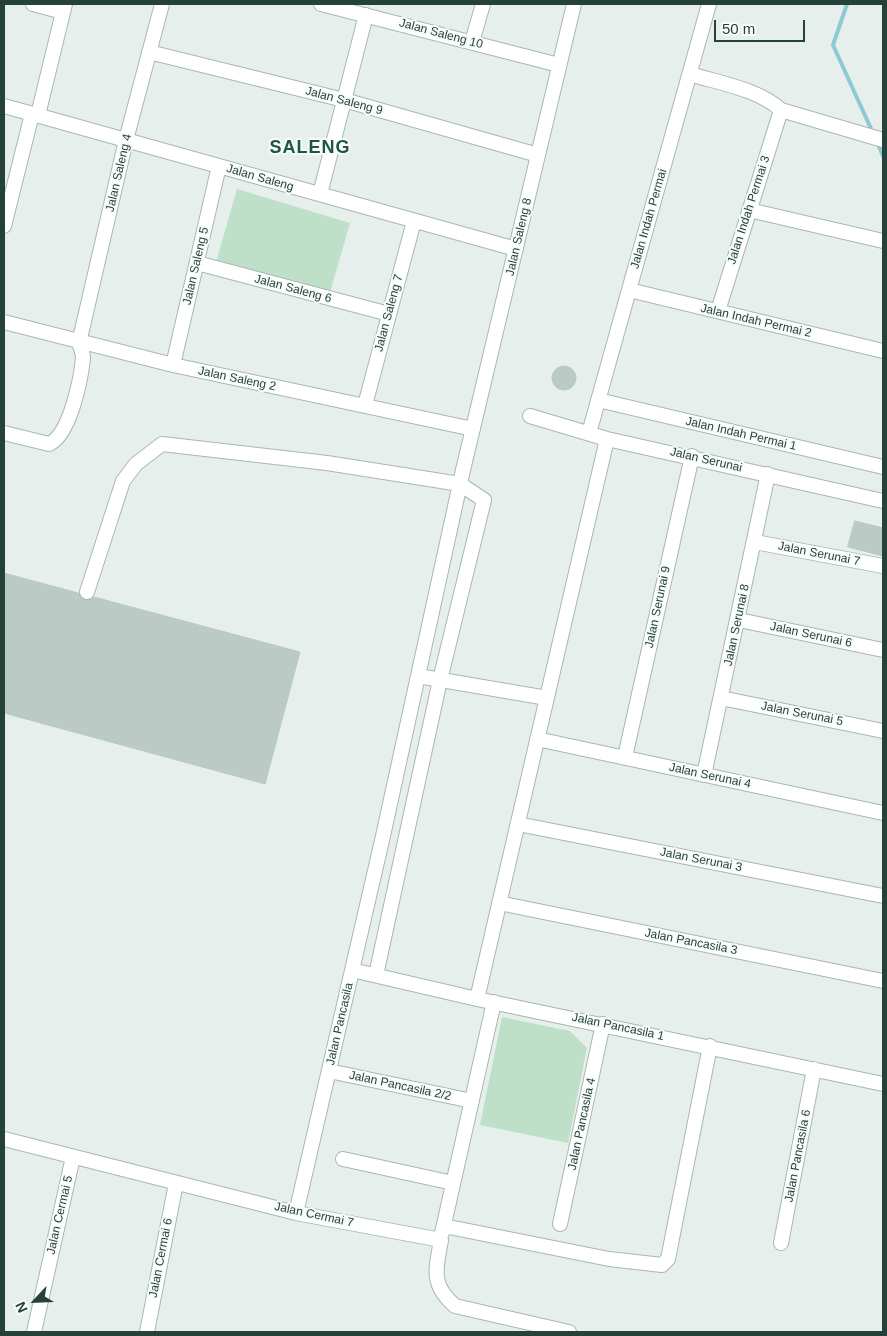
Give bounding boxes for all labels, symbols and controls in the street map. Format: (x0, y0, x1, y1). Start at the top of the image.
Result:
scale bar (717, 10, 808, 42)
street label: Jalan Saleng 10 (398, 16, 484, 52)
text: 50 m (722, 20, 755, 37)
street label: Jalan Saleng 9 (304, 84, 384, 118)
street label: Jalan Saleng 4 (103, 133, 135, 213)
district label: SALENG (269, 137, 351, 159)
street label: Jalan Indah Permai 3 (725, 154, 773, 266)
street label: Jalan Saleng (225, 162, 295, 194)
street label: Jalan Indah Permai (628, 167, 670, 271)
street label: Jalan Saleng 8 (503, 197, 535, 277)
street label: Jalan Saleng 5 (180, 226, 212, 306)
street label: Jalan Saleng 6 (253, 272, 333, 306)
street label: Jalan Saleng 7 (372, 273, 406, 353)
street label: Jalan Indah Permai 2 (699, 301, 813, 341)
street label: Jalan Saleng 2 (197, 364, 277, 394)
street label: Jalan Indah Permai 1 (684, 414, 798, 454)
street label: Jalan Serunai (669, 445, 743, 475)
street label: Jalan Serunai 7 (777, 539, 861, 569)
street label: Jalan Serunai 9 (642, 565, 674, 649)
street label: Jalan Serunai 8 (721, 583, 753, 667)
street label: Jalan Serunai 6 (769, 619, 853, 651)
street label: Jalan Serunai 5 (760, 699, 844, 729)
street label: Jalan Serunai 4 (668, 760, 752, 792)
street label: Jalan Serunai 3 (659, 845, 743, 875)
street label: Jalan Pancasila 3 (643, 926, 739, 958)
street label: Jalan Pancasila (324, 981, 356, 1067)
street label: Jalan Pancasila 1 (571, 1010, 665, 1044)
street label: Jalan Pancasila 2/2 (348, 1068, 452, 1104)
street label: Jalan Pancasila 4 (565, 1077, 599, 1171)
street label: Jalan Pancasila 6 (782, 1108, 814, 1204)
street label: Jalan Cermai 5 (44, 1174, 76, 1256)
street label: Jalan Cermai 7 (273, 1200, 355, 1230)
street label: Jalan Cermai 6 (146, 1217, 176, 1299)
north arrow (10, 1276, 60, 1326)
text: N (12, 1299, 31, 1315)

